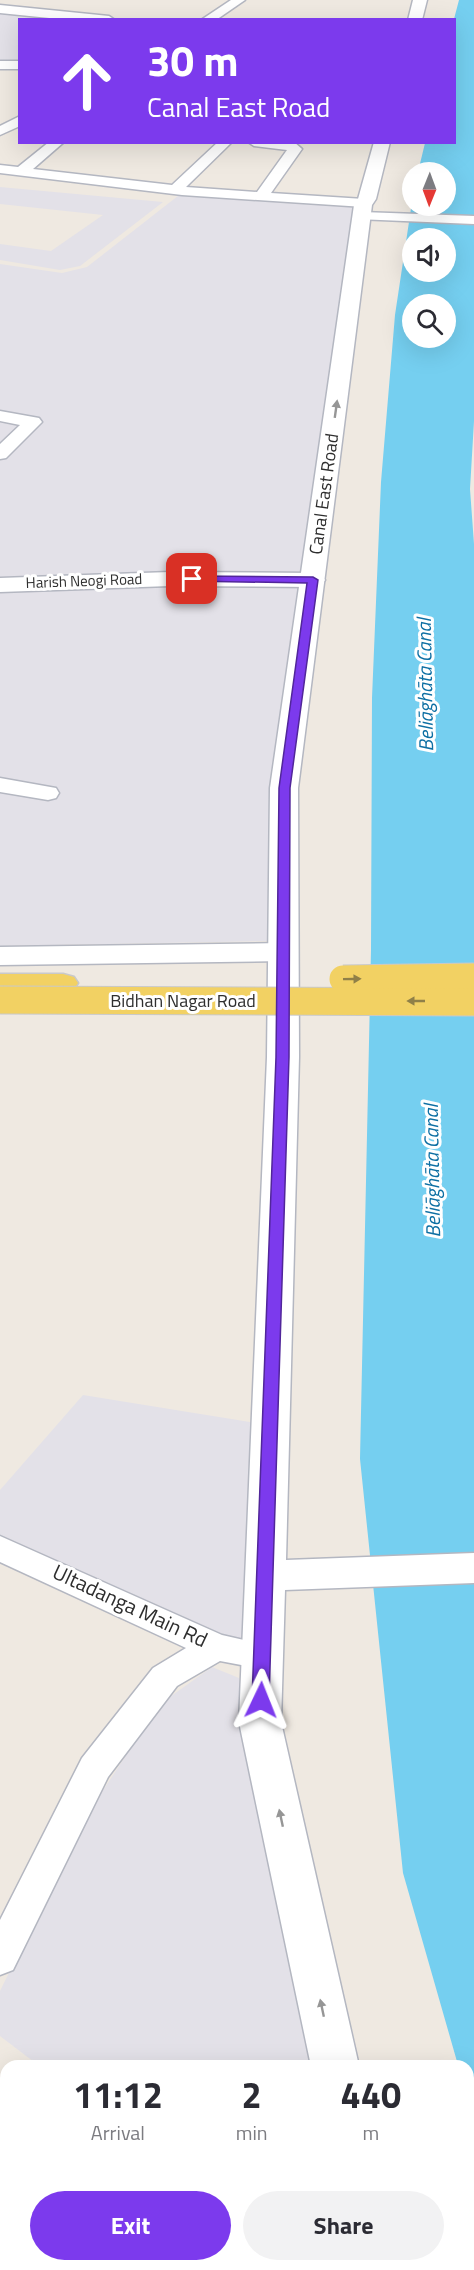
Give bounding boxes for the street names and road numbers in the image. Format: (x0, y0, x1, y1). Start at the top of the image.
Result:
street label: Canal East Road (302, 432, 345, 556)
street label: Harish Neogi Road (25, 567, 143, 594)
street label: Bidhan Nagar Road (110, 987, 256, 1014)
street label: Ultadanga Main Rd (48, 1555, 213, 1655)

